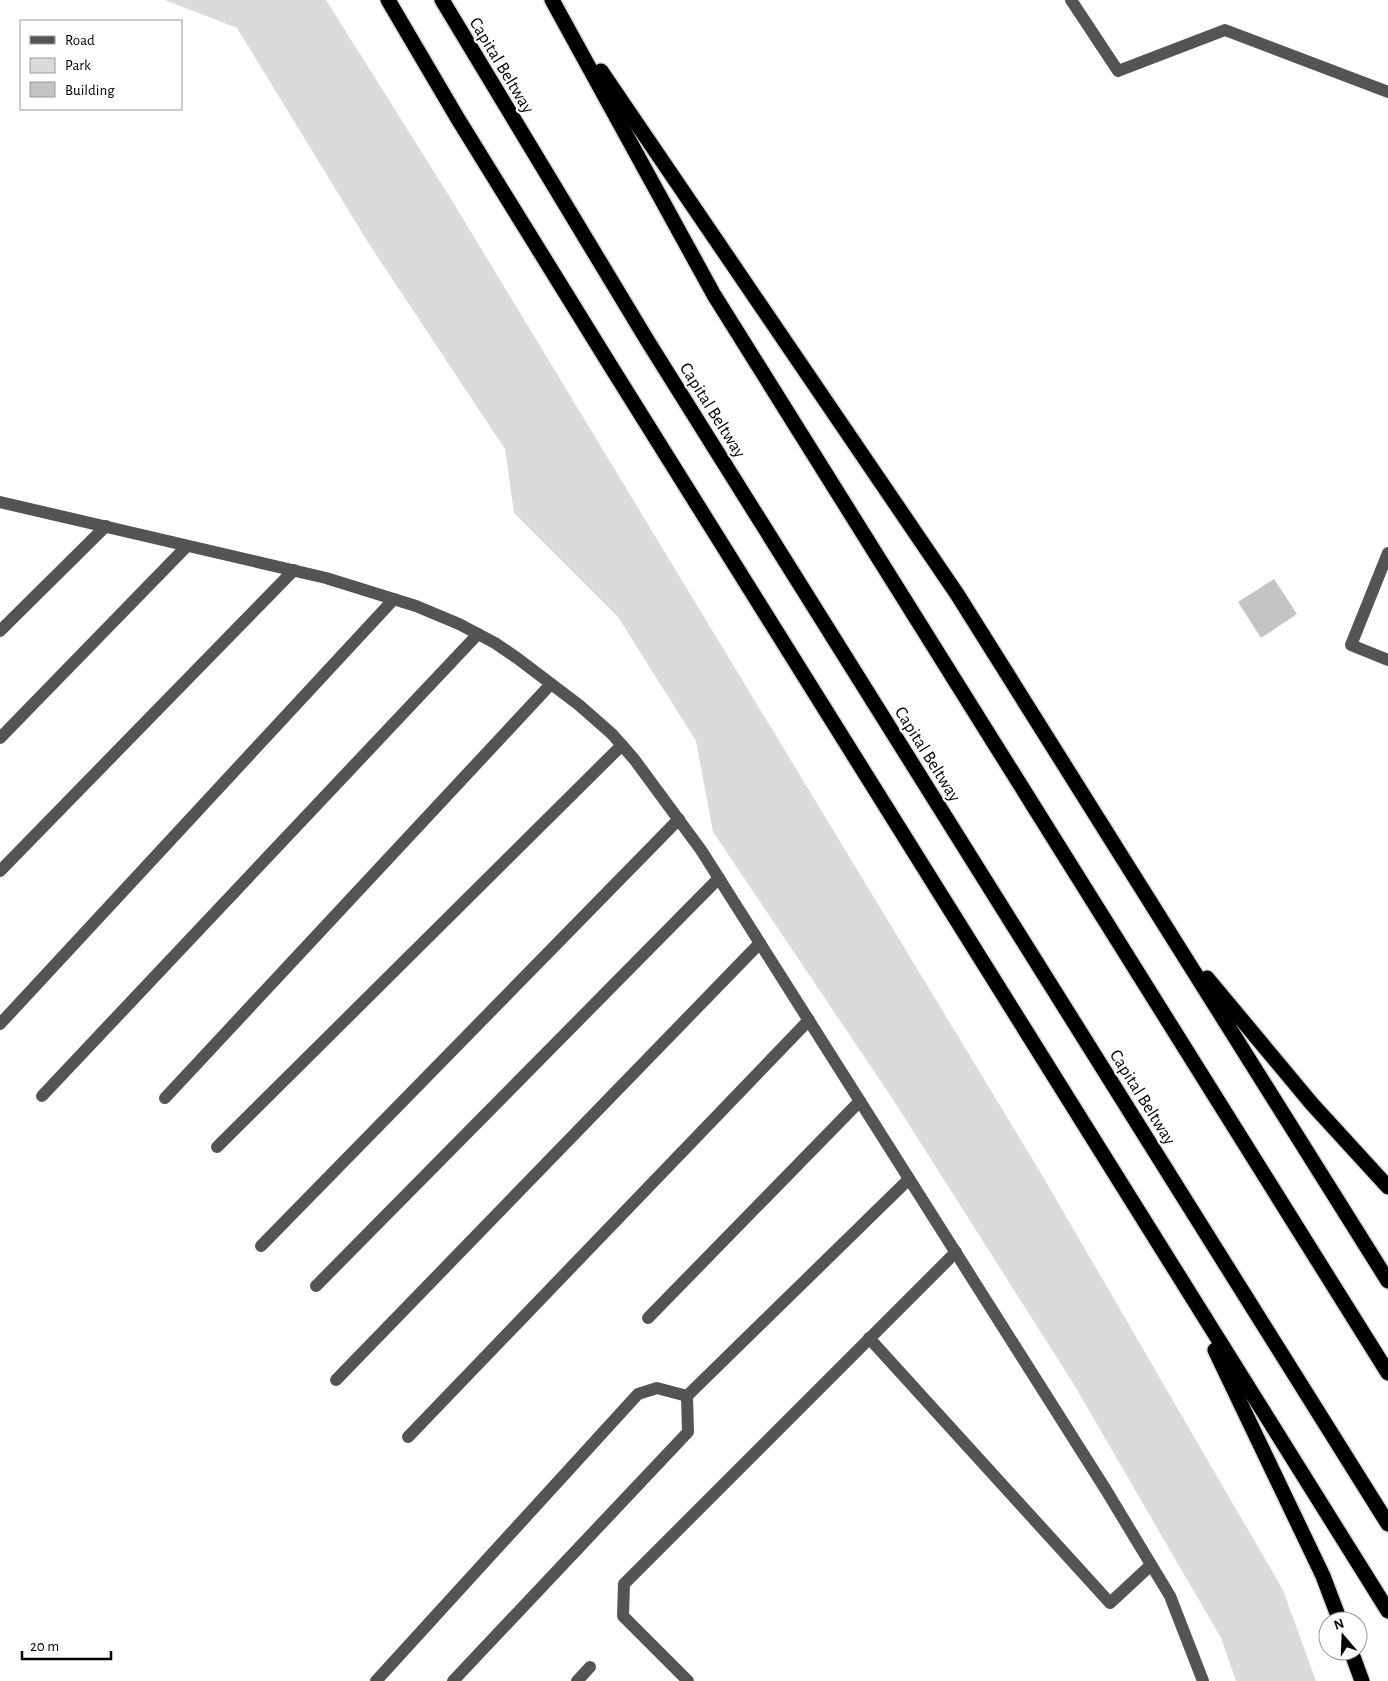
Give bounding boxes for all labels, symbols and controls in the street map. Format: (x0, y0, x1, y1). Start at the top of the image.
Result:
street label: Capital Beltway (466, 14, 537, 117)
legend (20, 20, 182, 110)
text: Road (65, 33, 95, 48)
text: Park (65, 58, 91, 73)
text: Building (65, 83, 115, 98)
street label: Capital Beltway (676, 360, 749, 461)
street label: Capital Beltway (891, 704, 964, 805)
street label: Capital Beltway (1106, 1047, 1179, 1148)
north arrow (1318, 1611, 1368, 1661)
text: N (1332, 1616, 1346, 1633)
scale bar (22, 1628, 111, 1660)
text: 20 m (30, 1639, 59, 1654)

